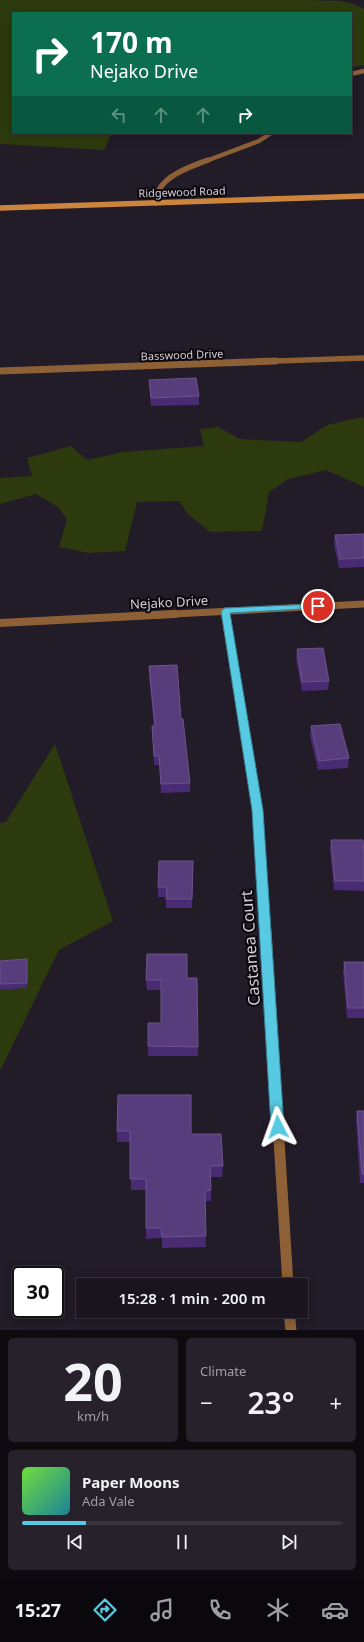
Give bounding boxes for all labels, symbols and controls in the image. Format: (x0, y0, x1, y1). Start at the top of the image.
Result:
text: 170 m (90, 23, 173, 61)
icon: right (24, 28, 76, 80)
text: Nejako Drive (90, 59, 198, 83)
icon: left (108, 104, 130, 126)
icon: ahead (150, 104, 172, 126)
icon: ahead (192, 104, 214, 126)
icon: right (234, 104, 256, 126)
street label: Ridgewood Road (138, 182, 226, 201)
street label: Basswood Drive (140, 346, 224, 363)
pin (301, 589, 335, 623)
street label: Nejako Drive (129, 591, 209, 613)
icon: arrive (307, 595, 329, 617)
street label: Castanea Court (235, 889, 265, 1006)
position arrow (257, 1106, 299, 1148)
speed limit sign: 30 (12, 1266, 64, 1318)
text: 15:28 · 1 min · 200 m (118, 1288, 266, 1308)
text: 20 (63, 1345, 123, 1416)
text: Climate (200, 1362, 246, 1380)
text: 23° (247, 1382, 295, 1423)
text: − (200, 1387, 213, 1417)
text: + (329, 1387, 342, 1417)
text: km/h (77, 1407, 109, 1425)
text: Paper Moons (82, 1472, 180, 1492)
text: Ada Vale (82, 1492, 135, 1510)
icon: previous (64, 1531, 86, 1553)
icon: pause (171, 1531, 193, 1553)
icon: next (278, 1531, 300, 1553)
icon: directions (91, 1596, 119, 1624)
icon: music (148, 1596, 176, 1624)
icon: phone (206, 1596, 234, 1624)
icon: climate (264, 1596, 292, 1624)
icon: car (321, 1596, 349, 1624)
text: 15:27 (15, 1598, 61, 1622)

